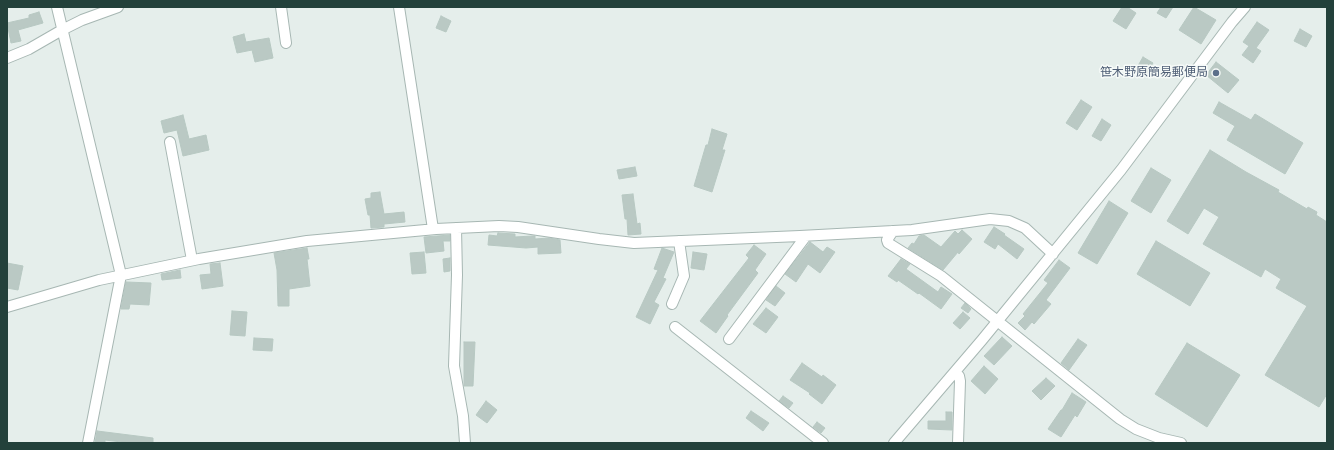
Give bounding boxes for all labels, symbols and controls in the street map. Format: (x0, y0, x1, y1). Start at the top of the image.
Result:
place label: 笹木野原簡易郵便局 (1100, 66, 1208, 80)
marker: 笹木野原簡易郵便局 (1211, 68, 1221, 78)

